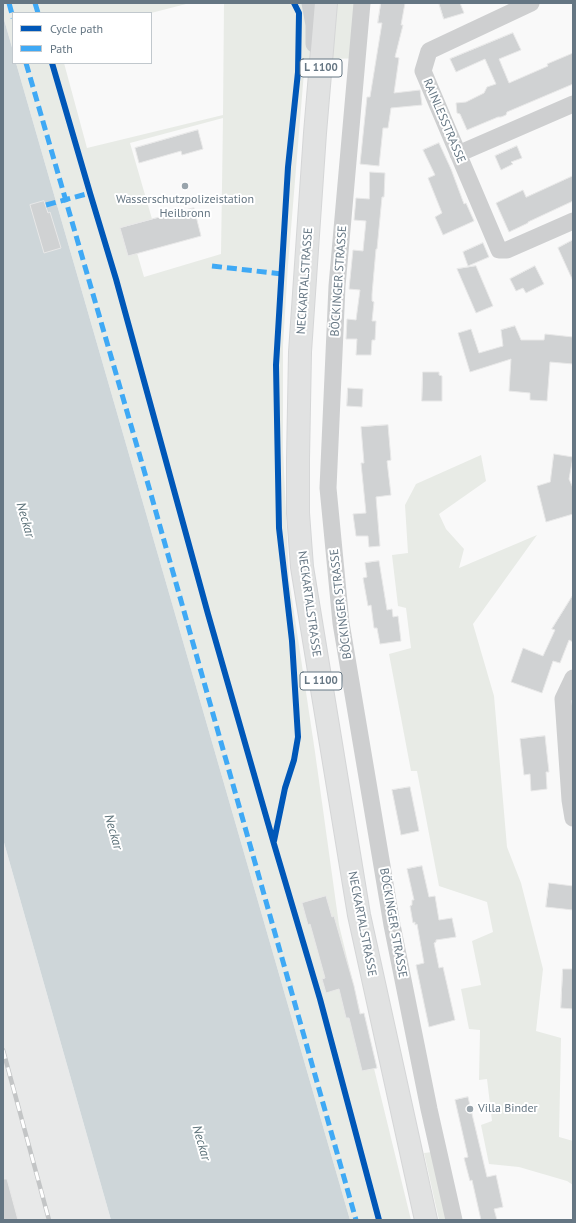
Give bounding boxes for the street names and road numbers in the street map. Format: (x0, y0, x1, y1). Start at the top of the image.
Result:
road number: L 1100 (300, 59, 342, 77)
street label: RAINLESSTRASSE (420, 77, 468, 165)
street label: BÖCKINGER STRASSE (328, 225, 350, 337)
street label: NECKARTALSTRASSE (294, 227, 316, 335)
street label: BÖCKINGER STRASSE (327, 548, 355, 660)
street label: NECKARTALSTRASSE (294, 550, 324, 658)
road number: L 1100 (300, 672, 342, 690)
street label: BÖCKINGER STRASSE (376, 867, 410, 979)
street label: NECKARTALSTRASSE (345, 870, 379, 978)

